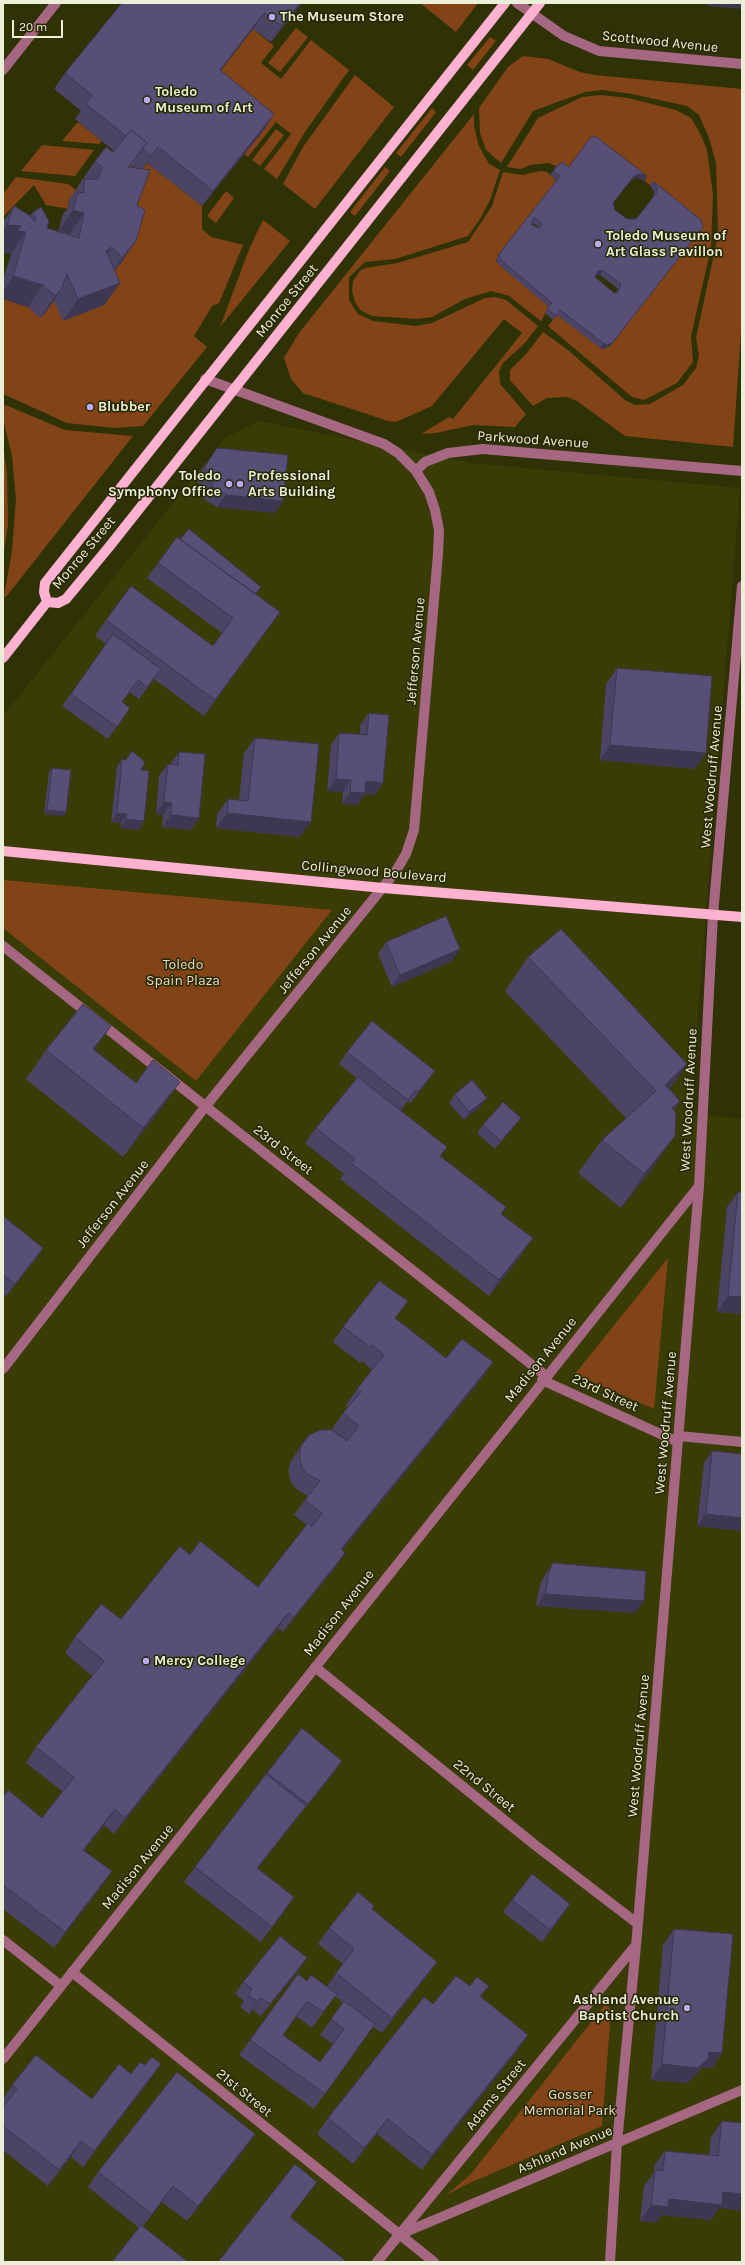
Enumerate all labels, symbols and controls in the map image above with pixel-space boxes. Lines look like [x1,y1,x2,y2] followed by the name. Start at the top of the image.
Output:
[280,9,404,25] place label: The Museum Store
[14,12,65,38] scale bar
[267,12,277,22] marker: The Museum Store
[19,20,47,34] text: 20 m
[601,28,719,56] street label: Scottwood Avenue
[155,84,253,116] place label: Toledo Museum of Art
[142,95,152,105] marker: Toledo Museum of Art
[606,228,726,260] place label: Toledo Museum of Art Glass Pavillon
[593,239,603,249] marker: Toledo Museum of Art Glass Pavillon
[252,261,322,341] street label: Monroe Street
[98,399,150,415] place label: Blubber
[85,402,95,412] marker: Blubber
[477,428,589,452] street label: Parkwood Avenue
[108,468,221,500] place label: Toledo Symphony Office
[248,468,335,500] place label: Professional Arts Building
[224,479,234,489] marker: Toledo Symphony Office
[235,479,245,489] marker: Professional Arts Building
[49,513,119,593] street label: Monroe Street
[403,597,429,705] street label: Jefferson Avenue
[697,705,727,849] street label: West Woodruff Avenue
[301,857,447,887] street label: Collingwood Boulevard
[275,903,355,997] street label: Jefferson Avenue
[146,957,220,990] park label: Toledo Spain Plaza
[677,1028,701,1172] street label: West Woodruff Avenue
[250,1121,316,1179] street label: 23rd Street
[73,1156,153,1252] street label: Jefferson Avenue
[501,1314,581,1406] street label: Madison Avenue
[651,1351,681,1495] street label: West Woodruff Avenue
[569,1370,641,1416] street label: 23rd Street
[300,1567,378,1659] street label: Madison Avenue
[154,1653,245,1669] place label: Mercy College
[141,1656,151,1666] marker: Mercy College
[624,1674,654,1818] street label: West Woodruff Avenue
[450,1756,518,1816] street label: 22nd Street
[98,1821,178,1913] street label: Madison Avenue
[573,1992,679,2024] place label: Ashland Avenue Baptist Church
[682,2003,692,2013] marker: Ashland Avenue Baptist Church
[462,2056,530,2134] street label: Adams Street
[213,2065,275,2121] street label: 21st Street
[524,2087,616,2120] park label: Gosser Memorial Park
[515,2122,615,2178] street label: Ashland Avenue

